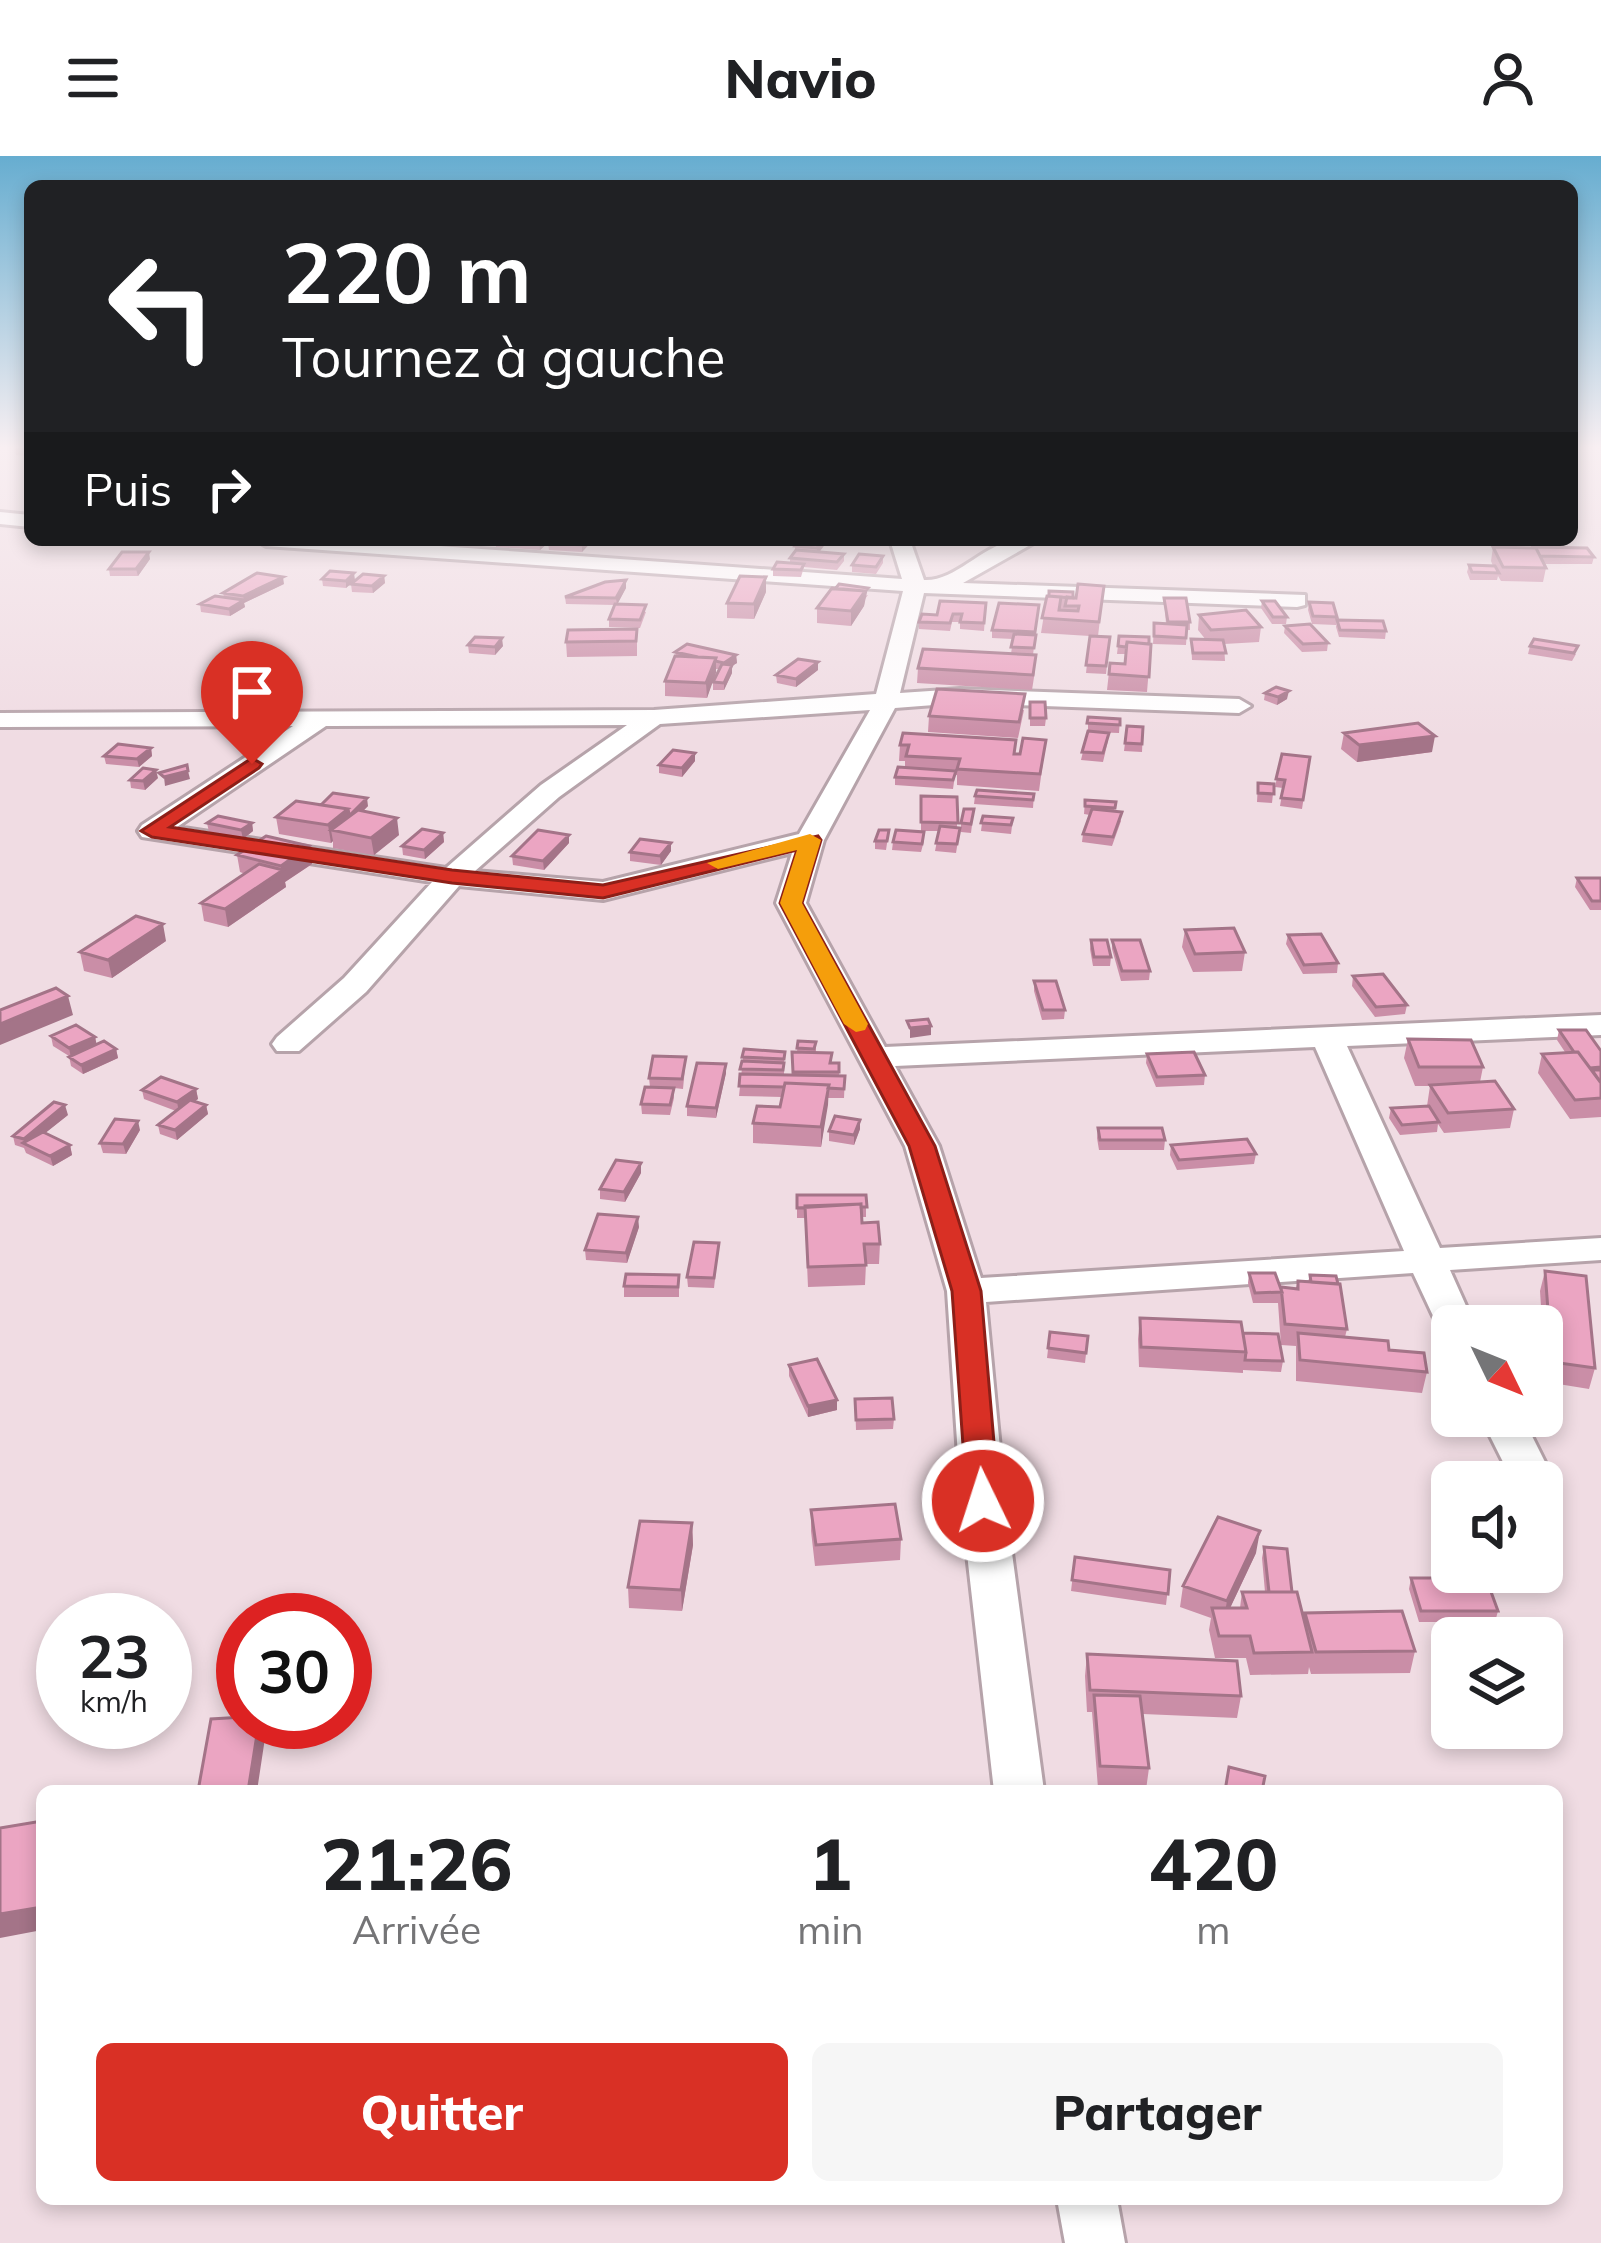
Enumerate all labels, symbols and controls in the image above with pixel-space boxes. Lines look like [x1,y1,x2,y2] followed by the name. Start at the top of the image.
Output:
[724,44,877,112] text: Navio
[60,45,126,111] icon: menu
[1475,45,1541,111] icon: person
[282,219,532,324] text: 220 m
[84,228,240,384] icon: left
[282,323,725,391] text: Tournez à gauche
[196,456,262,522] icon: right
[84,461,172,517] text: Puis
[201,641,303,764] pin
[219,659,285,725] icon: arrive
[1431,1305,1563,1437] north arrow
[1431,1305,1563,1749] map controls
[920,1438,1046,1564] position arrow
[1431,1461,1563,1593] button: sound
[216,1593,372,1749] speed limit sign: 30
[1431,1617,1563,1749] button: layers
[78,1618,150,1693] text: 23
[80,1682,148,1720] text: km/h
[321,1818,512,1908] text: 21:26
[809,1818,852,1908] text: 1
[1149,1818,1278,1908] text: 420
[352,1905,481,1954] text: Arrivée
[797,1905,864,1954] text: min
[1196,1905,1230,1954] text: m
[96,2043,788,2181] button: Quitter
[812,2043,1503,2181] button: Partager

